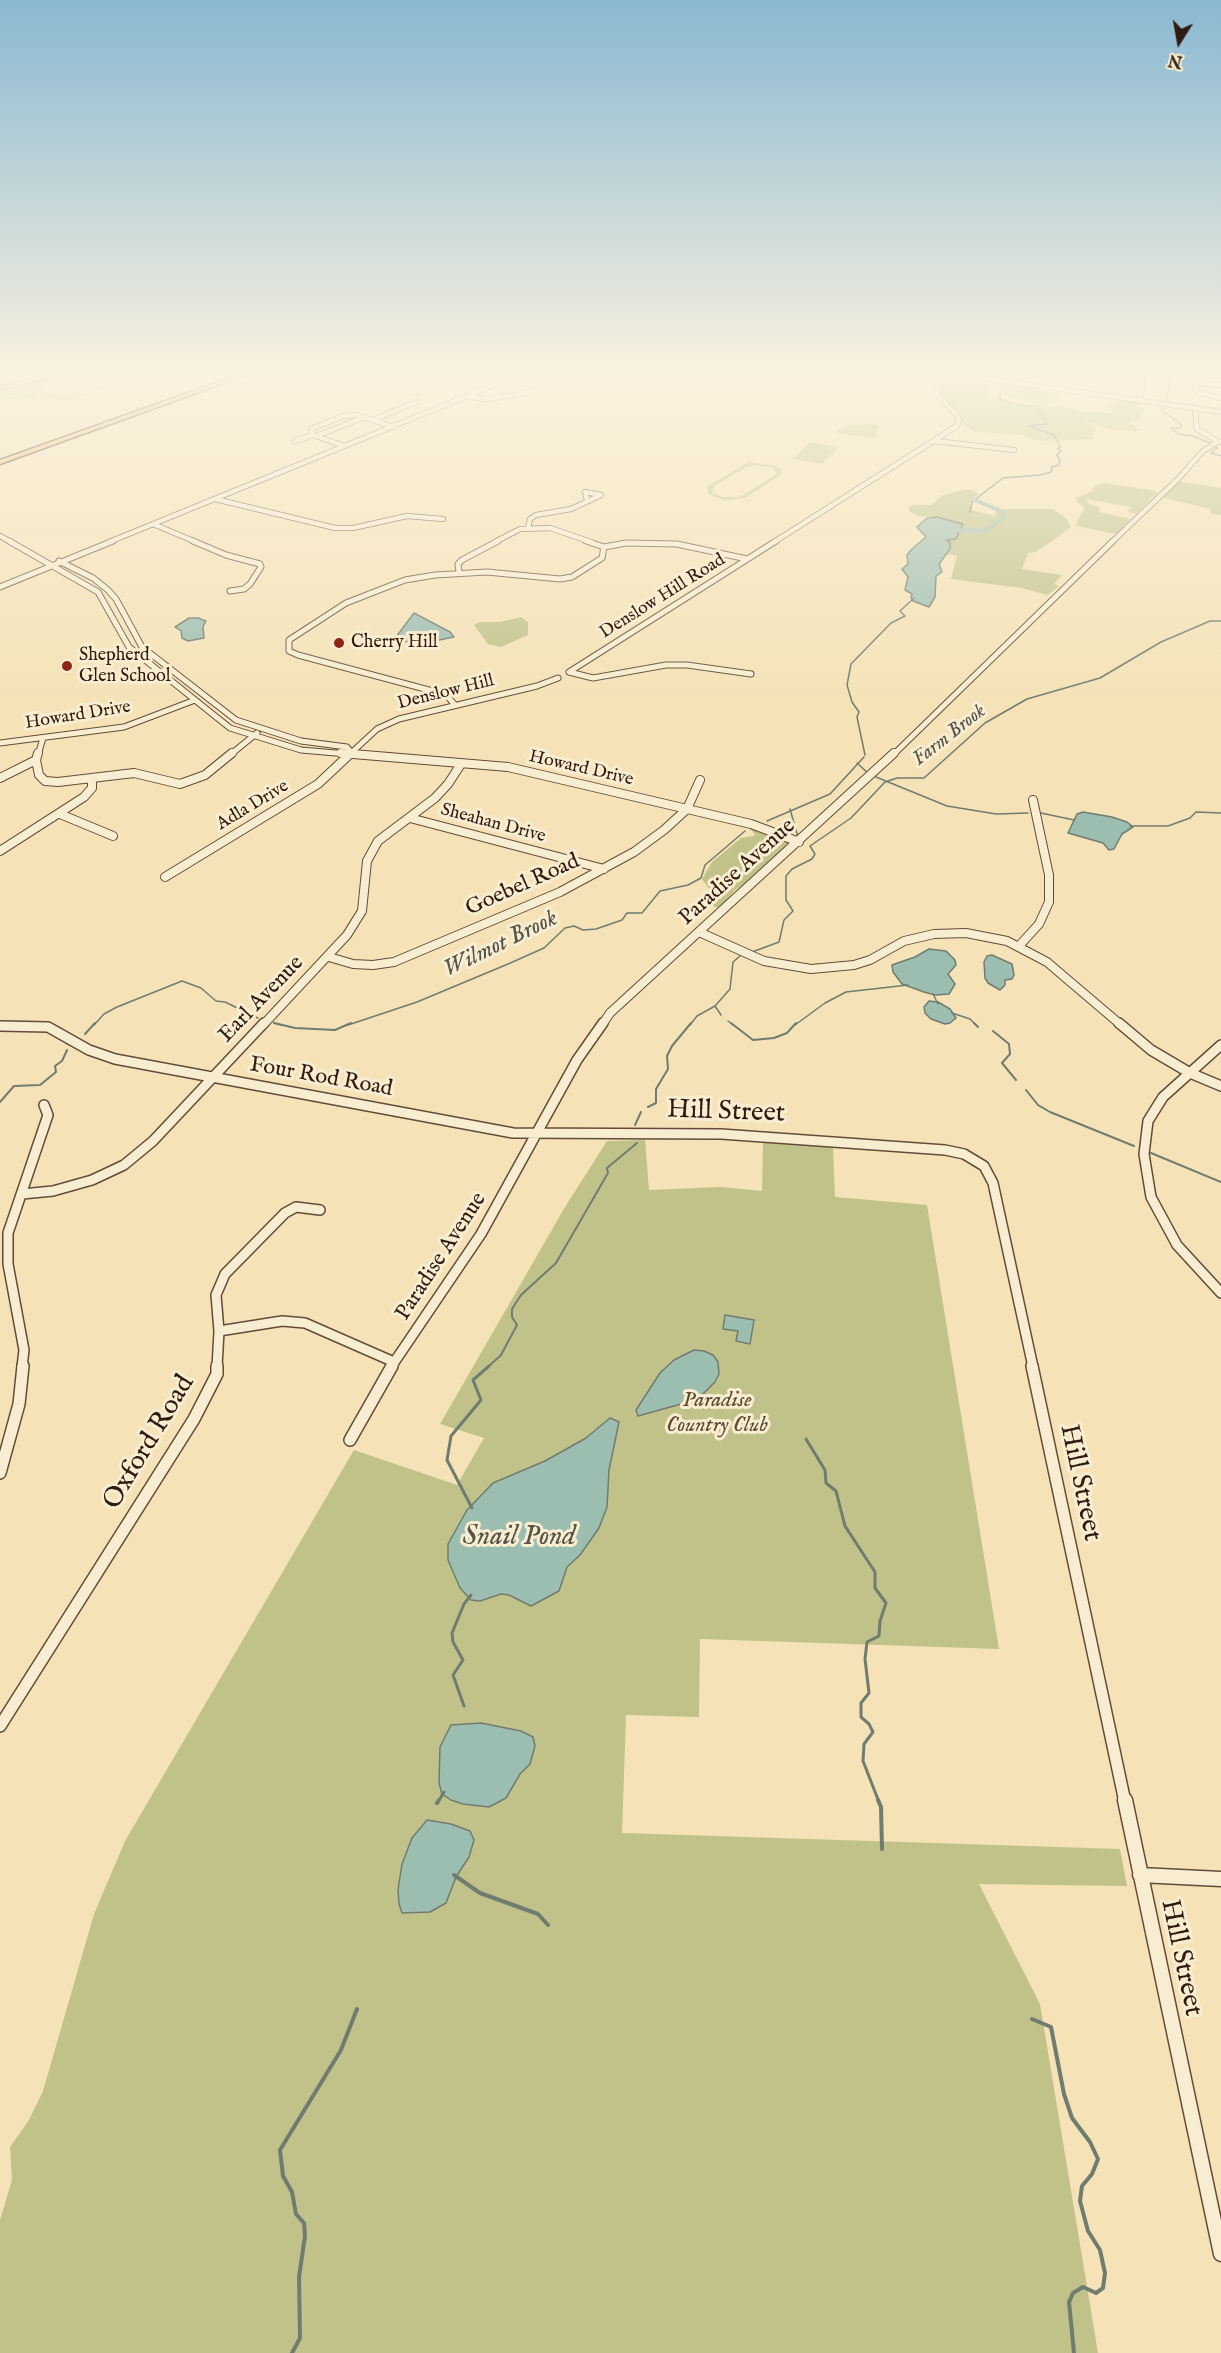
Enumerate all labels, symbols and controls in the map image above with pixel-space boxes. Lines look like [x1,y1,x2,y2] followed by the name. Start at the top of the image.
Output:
[1149,12,1209,72] north arrow
[1167,49,1184,71] text: N
[596,550,730,644] street label: Denslow Hill Road
[351,632,438,654] place label: Cherry Hill
[332,636,346,650] marker: Cherry Hill
[79,645,171,688] place label: Shepherd Glen School
[60,659,74,673] marker: Shepherd Glen School
[395,671,497,715] street label: Denslow Hill
[24,697,132,735] street label: Howard Drive
[909,700,991,772] water label: Farm Brook
[527,747,635,791] street label: Howard Drive
[213,776,293,836] street label: Adla Drive
[438,800,548,848] street label: Sheahan Drive
[674,814,802,932] street label: Paradise Avenue
[462,849,584,923] street label: Goebel Road
[439,905,563,985] water label: Wilmot Brook
[214,951,310,1049] street label: Earl Avenue
[248,1052,394,1104] street label: Four Rod Road
[666,1095,786,1131] street label: Hill Street
[391,1188,493,1326] street label: Paradise Avenue
[97,1370,203,1516] street label: Oxford Road
[666,1388,768,1440] park label: Paradise Country Club
[1051,1422,1107,1544] street label: Hill Street
[463,1521,575,1555] water label: Snail Pond
[1152,1897,1208,2019] street label: Hill Street

